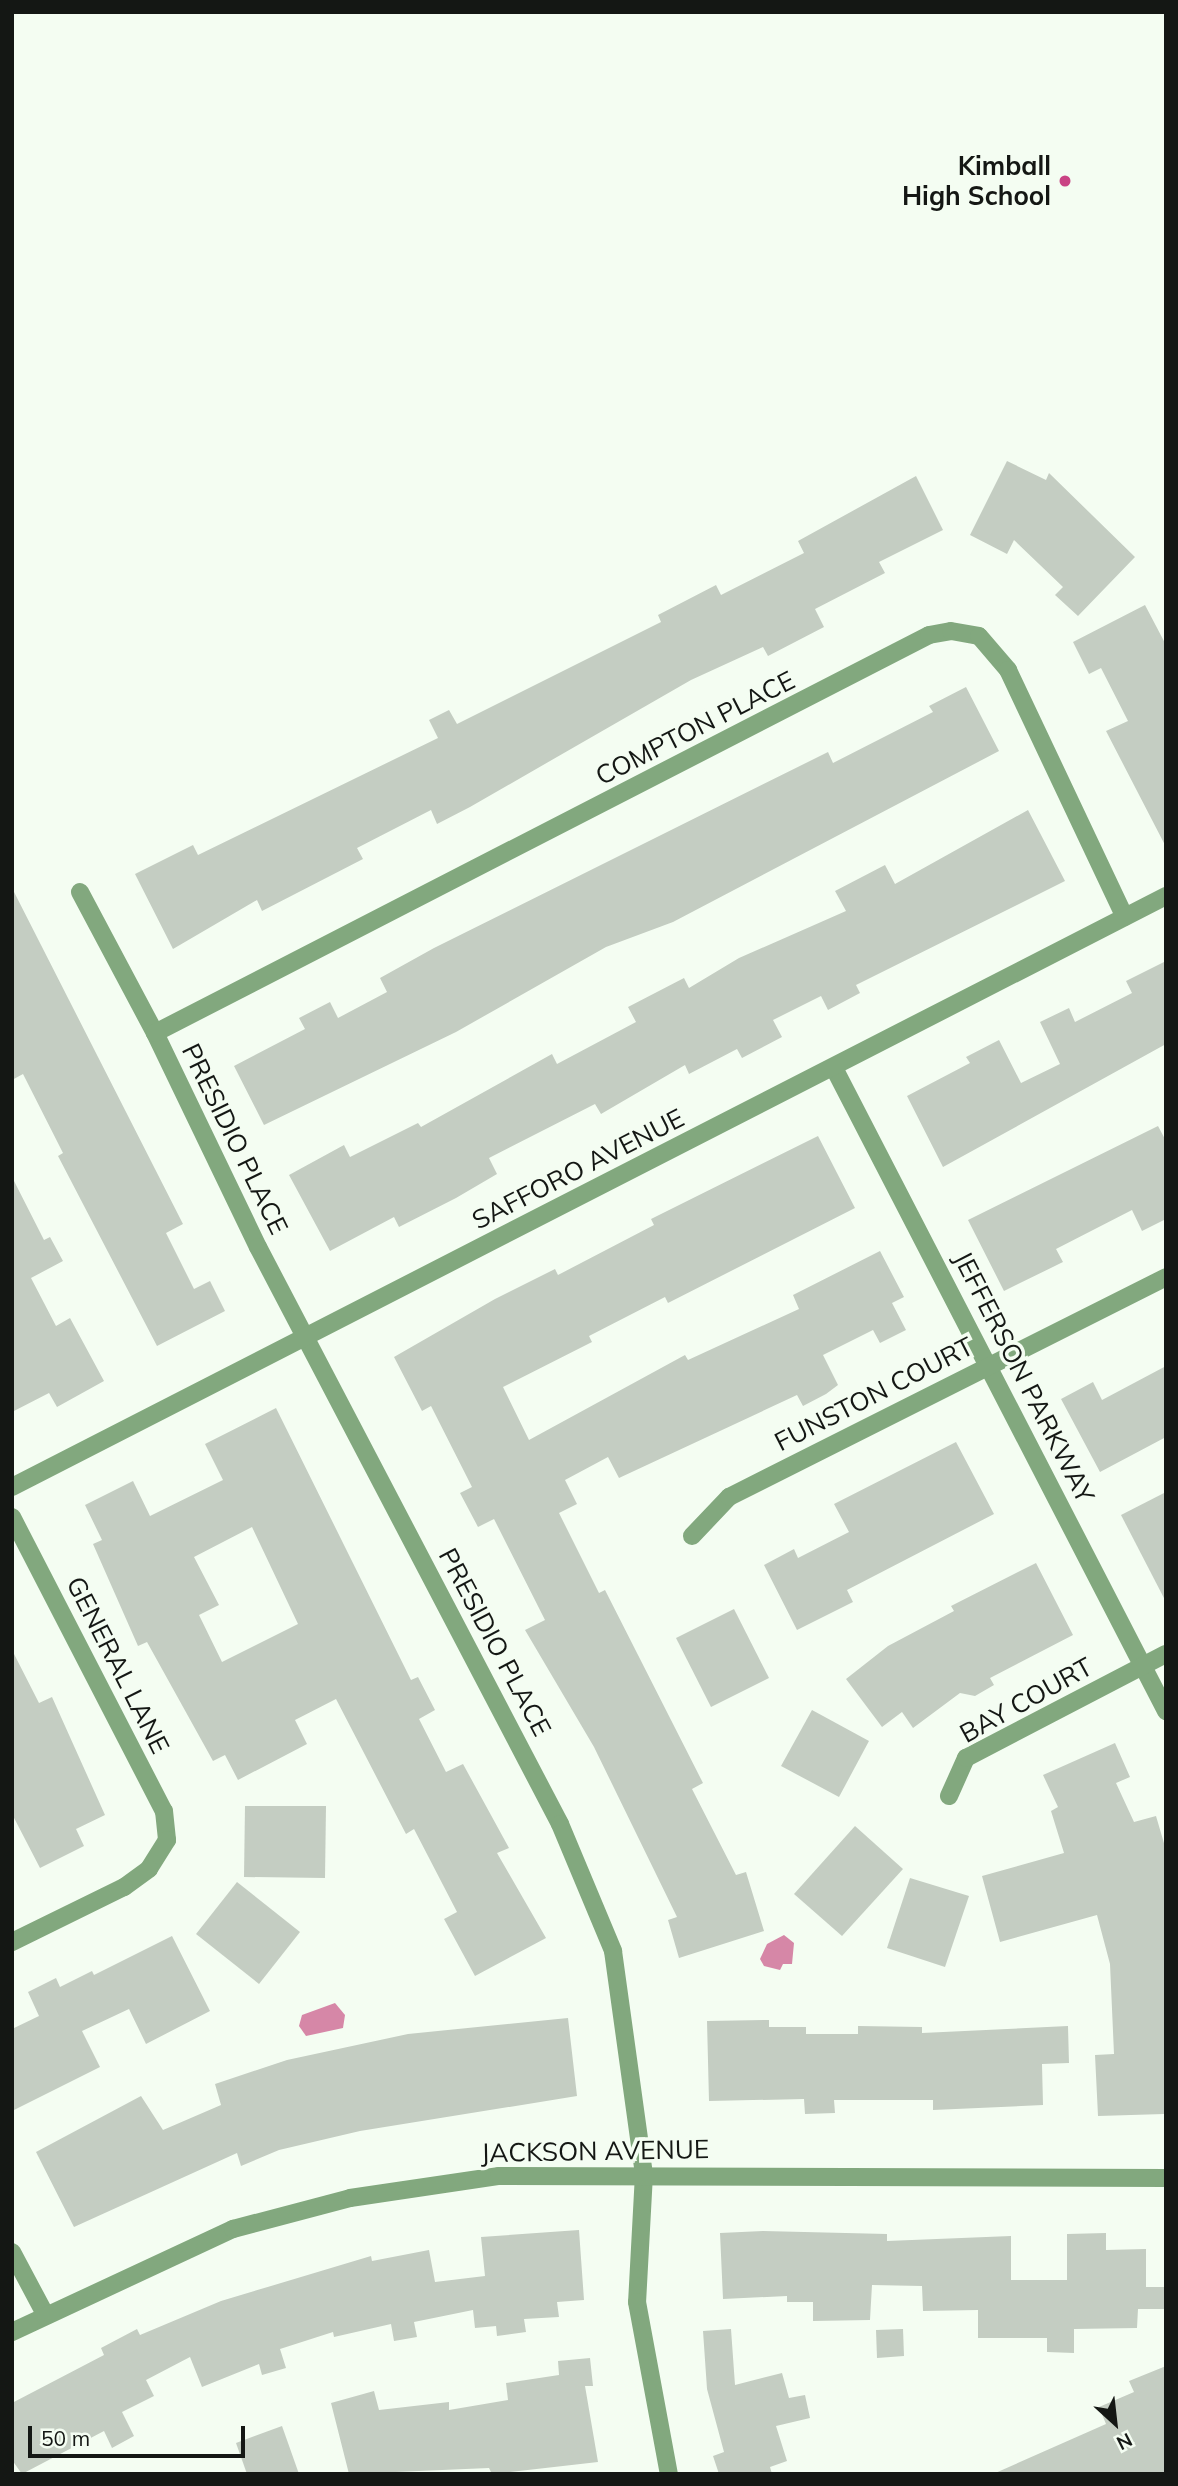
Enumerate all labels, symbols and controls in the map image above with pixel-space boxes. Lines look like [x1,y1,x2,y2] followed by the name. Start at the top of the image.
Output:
[902,150,1051,212] place label: Kimball High School
[1057,173,1073,189] marker: Kimball High School
[590,664,800,792] street label: COMPTON PLACE
[175,1039,295,1239] street label: PRESIDIO PLACE
[467,1102,689,1236] street label: SAFFORO AVENUE
[947,1246,1101,1508] street label: JEFFERSON PARKWAY
[769,1330,979,1458] street label: FUNSTON COURT
[432,1543,558,1741] street label: PRESIDIO PLACE
[60,1571,176,1759] street label: GENERAL LANE
[954,1651,1098,1749] street label: BAY COURT
[481,2133,709,2169] street label: JACKSON AVENUE
[1080,2388,1150,2458] north arrow
[32,2412,248,2456] scale bar
[41,2425,90,2451] text: 50 m
[1113,2428,1136,2456] text: N

